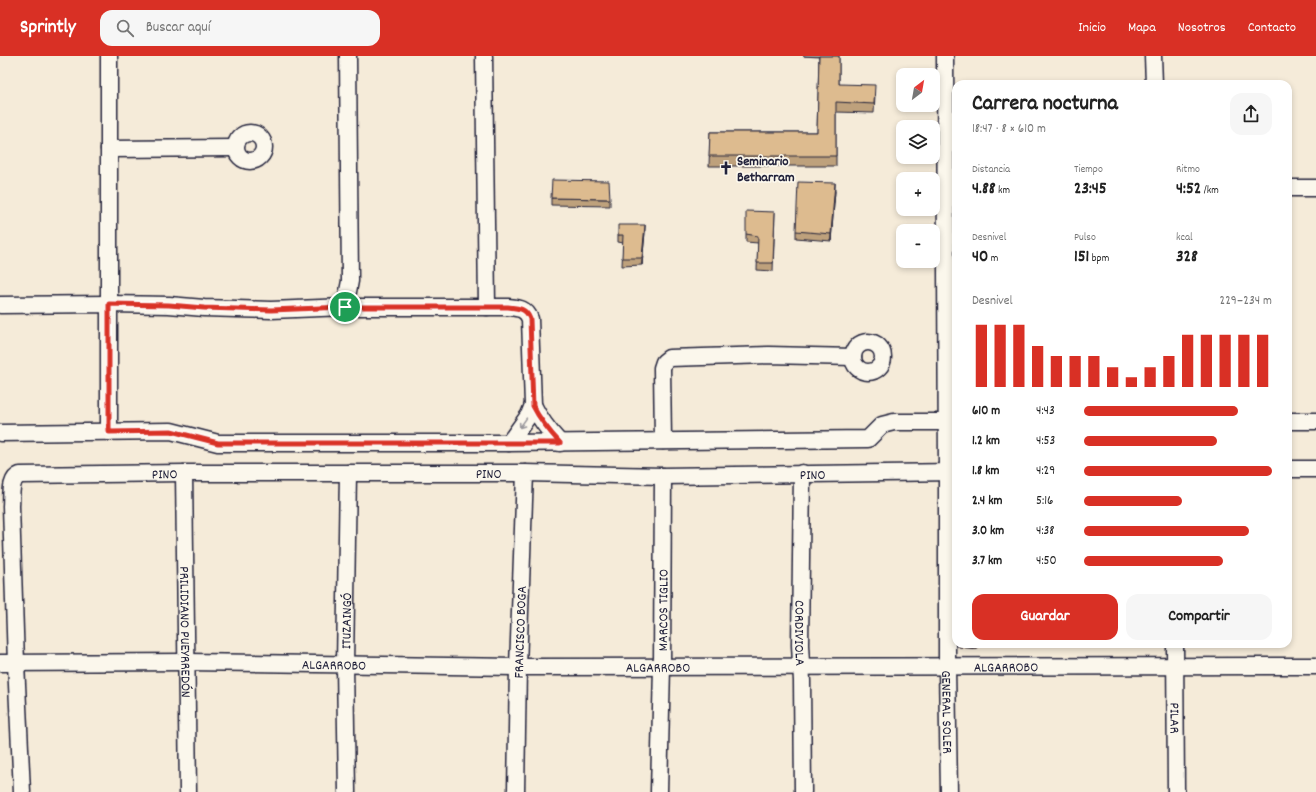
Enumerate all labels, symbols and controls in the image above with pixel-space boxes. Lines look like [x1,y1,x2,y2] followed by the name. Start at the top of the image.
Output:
[100,10,380,46] search box
[20,15,76,42] text: Sprintly
[114,17,136,39] icon: search
[146,17,211,39] text: Buscar aquí
[1078,18,1106,38] text: Inicio
[1128,18,1156,38] text: Mapa
[1178,18,1226,38] text: Nosotros
[1248,18,1296,38] text: Contacto
[896,68,940,112] north arrow
[896,68,940,268] map controls
[972,89,1118,120] text: Carrera nocturna
[1230,93,1272,135] button: share
[896,120,940,164] button: layers
[972,120,1046,139] text: 18:47 · 8 × 610 m
[737,152,795,188] place label: Seminario Betharram
[718,160,734,176] church icon: Seminario Betharram
[972,162,1010,178] text: Distancia
[1074,162,1103,178] text: Tiempo
[1176,162,1200,178] text: Ritmo
[896,172,940,216] button: +
[972,178,996,202] text: 4.88
[1074,178,1107,202] text: 23:45
[1176,178,1201,202] text: 4:52
[996,183,1010,199] text: km
[1201,183,1219,199] text: /km
[896,224,940,268] button: −
[972,230,1006,246] text: Desnivel
[1074,230,1096,246] text: Pulso
[1176,230,1193,246] text: kcal
[972,246,988,270] text: 40
[1074,246,1089,270] text: 151
[1176,246,1198,270] text: 328
[988,251,998,267] text: m
[1089,251,1109,267] text: bpm
[328,290,362,324] pin
[972,292,1013,311] text: Desnivel
[1219,292,1272,311] text: 229–234 m
[334,296,356,318] icon: arrive
[972,402,1000,421] text: 610 m
[1036,402,1055,421] text: 4:43
[519,418,527,429] one-way arrow
[972,432,1000,451] text: 1.2 km
[1036,432,1055,451] text: 4:53
[972,462,999,481] text: 1.8 km
[1036,462,1055,481] text: 4:29
[152,465,178,485] street label: PINO
[476,465,501,485] street label: PINO
[800,466,826,486] street label: PINO
[972,492,1002,511] text: 2.4 km
[1036,492,1053,511] text: 5:16
[972,522,1004,541] text: 3.0 km
[1036,522,1055,541] text: 4:38
[972,552,1002,571] text: 3.7 km
[1036,552,1057,571] text: 4:50
[173,566,195,698] street label: PRILIDIANO PUEYRREDÓN
[654,569,675,651] street label: MARCOS TIGLIO
[510,585,533,679] street label: FRANCISCO BOGA
[337,592,358,649] street label: ITUZAINGÓ
[972,594,1118,640] button: Guardar
[1126,594,1272,640] button: Compartir
[788,600,809,667] street label: CORDIVIOLA
[302,656,366,677] street label: ALGARROBO
[974,658,1038,678] street label: ALGARROBO
[626,659,690,679] street label: ALGARROBO
[935,670,956,754] street label: GENERAL SOLER
[1163,702,1184,734] street label: PILAR

